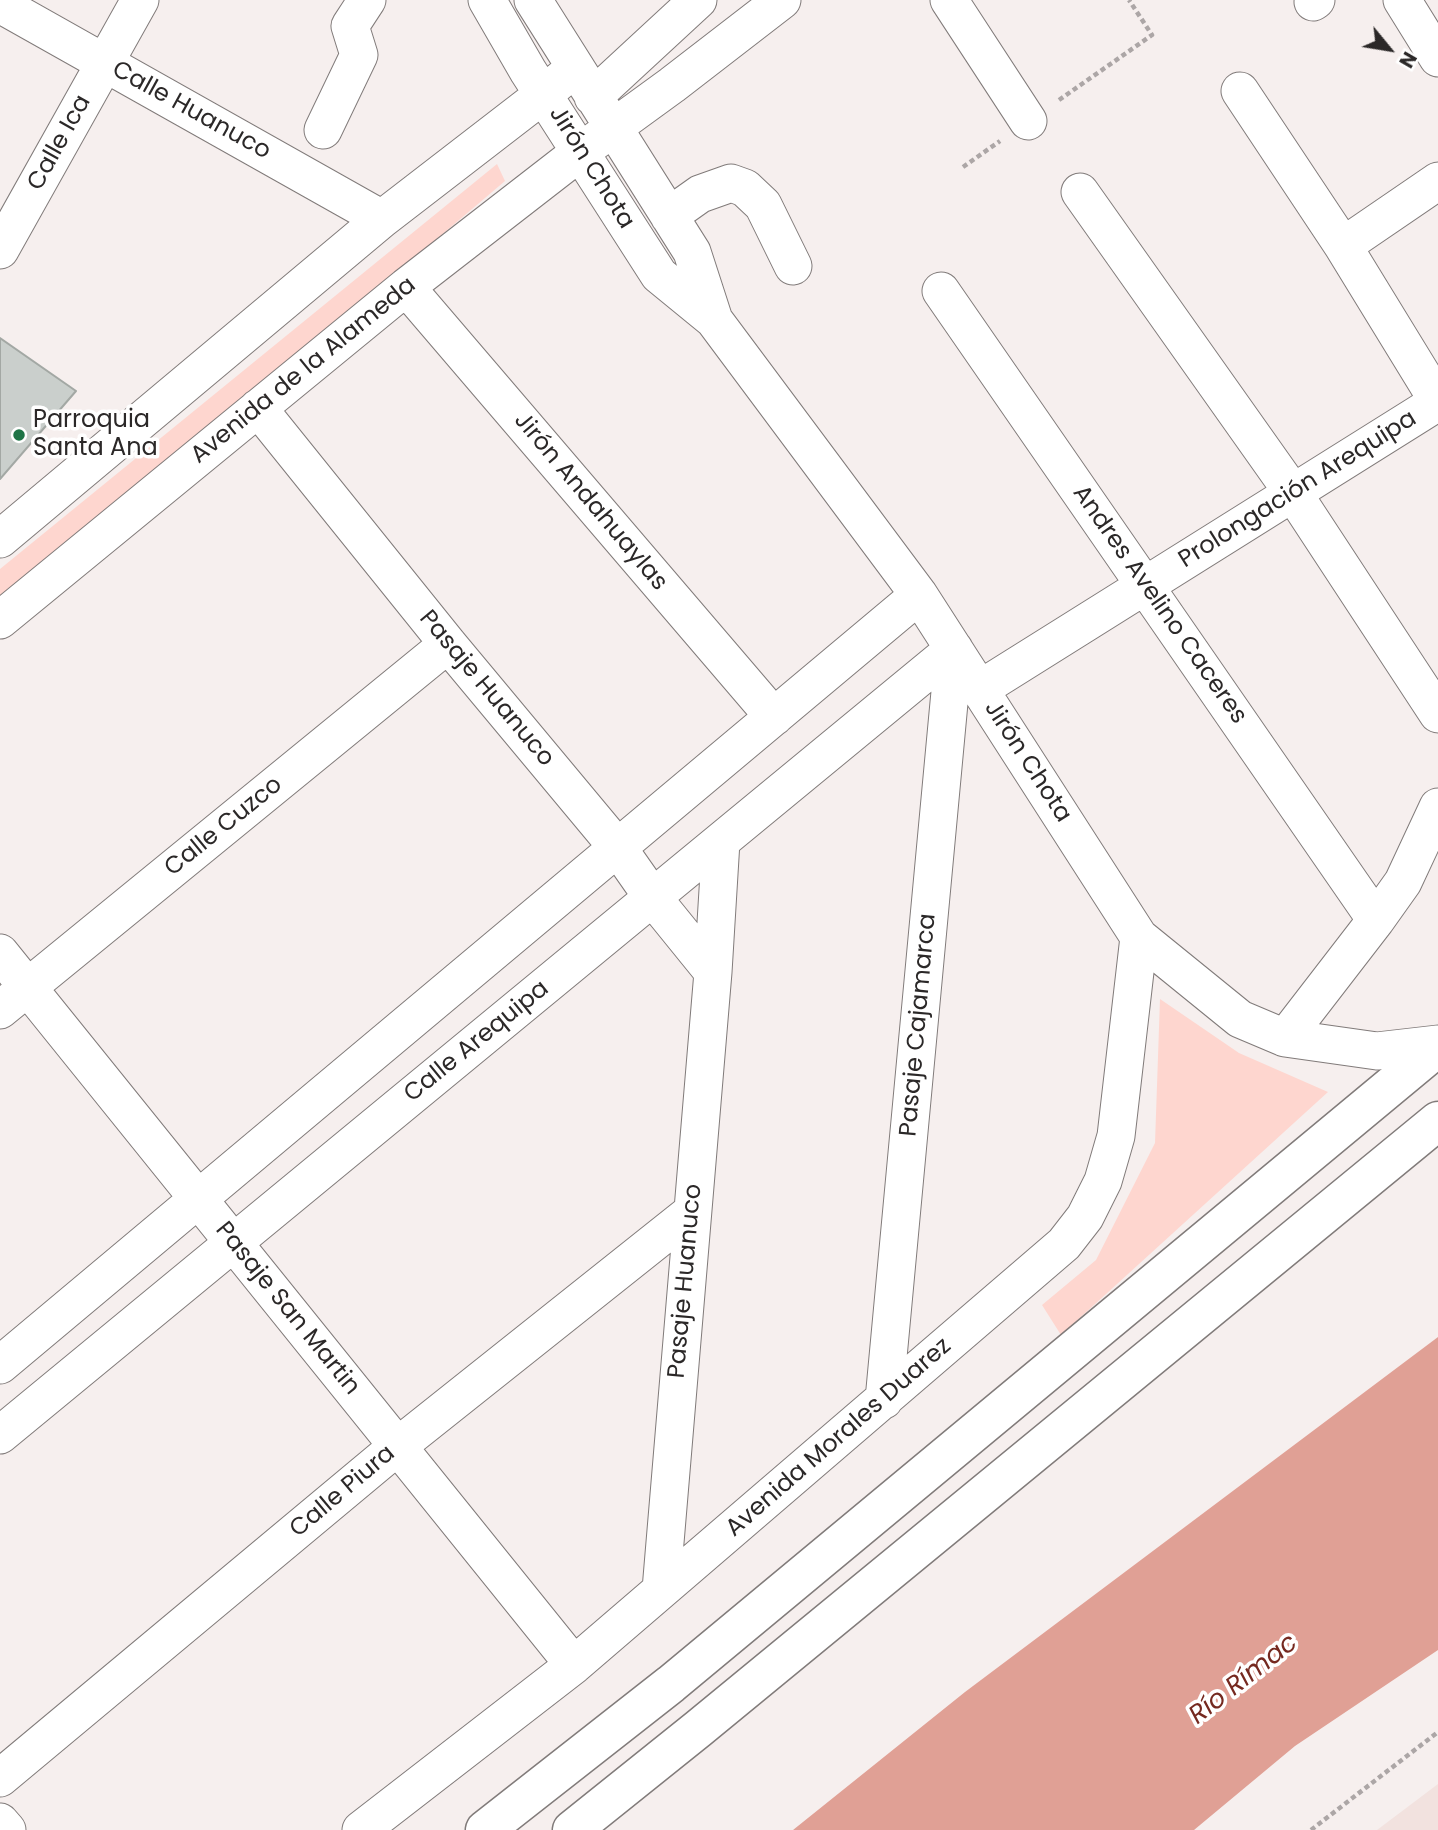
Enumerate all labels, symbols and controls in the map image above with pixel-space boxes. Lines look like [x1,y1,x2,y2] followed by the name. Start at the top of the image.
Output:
[1354,14,1424,84] north arrow
[1392,47,1423,73] text: N
[107,56,275,166] street label: Calle Huanuco
[22,90,98,196] street label: Calle Ica
[542,101,640,235] street label: Jirón Chota
[186,271,422,471] street label: Avenida de la Alameda
[1174,405,1422,575] street label: Prolongación Arequipa
[33,407,158,463] place label: Parroquia Santa Ana
[507,407,673,597] street label: Jirón Andahuaylas
[11,427,27,443] marker: Parroquia Santa Ana
[1066,480,1252,730] street label: Andres Avelino Caceres
[412,605,560,773] street label: Pasaje Huanuco
[977,696,1077,828] street label: Jirón Chota
[160,771,288,883] street label: Calle Cuzco
[895,912,943,1138] street label: Pasaje Cajamarca
[399,975,555,1109] street label: Calle Arequipa
[663,1183,709,1379] street label: Pasaje Huanuco
[208,1217,366,1401] street label: Pasaje San Martin
[721,1332,957,1544] street label: Avenida Morales Duarez
[285,1440,401,1544] street label: Calle Piura
[1184,1628,1304,1732] water label: Río Rímac

